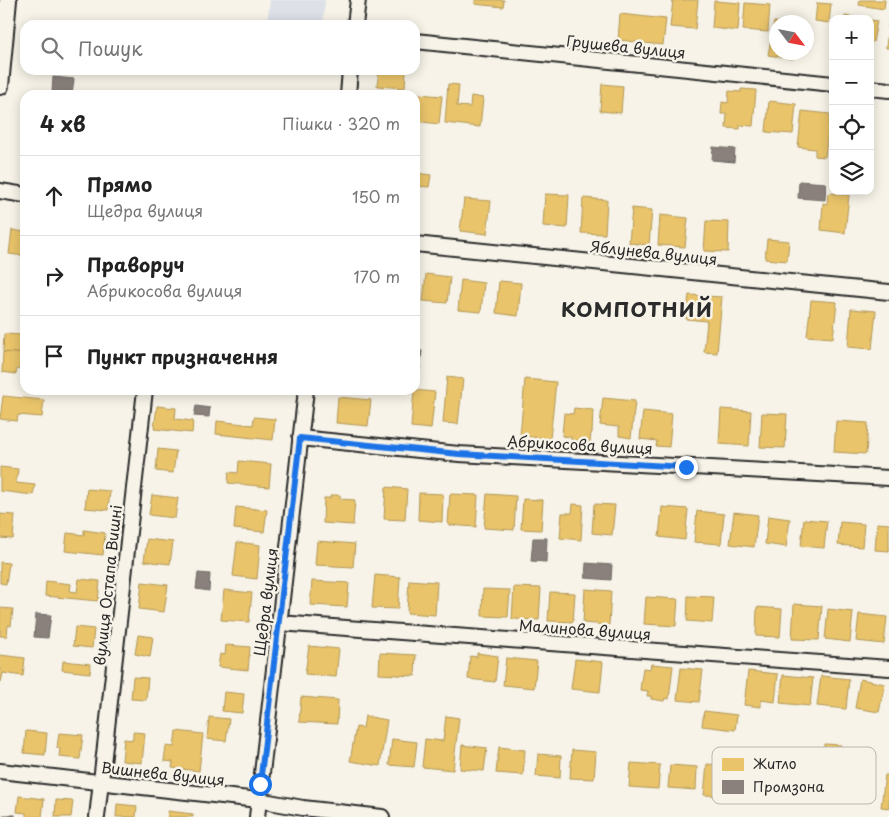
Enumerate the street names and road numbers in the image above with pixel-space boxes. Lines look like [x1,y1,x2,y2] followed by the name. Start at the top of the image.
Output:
[565,28,687,64] street label: Грушева вулиця
[590,234,718,270] street label: Яблунева вулиця
[507,429,653,459] street label: Абрикосова вулиця
[87,504,127,666] street label: вулиця Остапа Вишні
[247,547,283,657] street label: Щедра вулиця
[518,613,652,645] street label: Малинова вулиця
[100,755,226,791] street label: Вишнева вулиця

